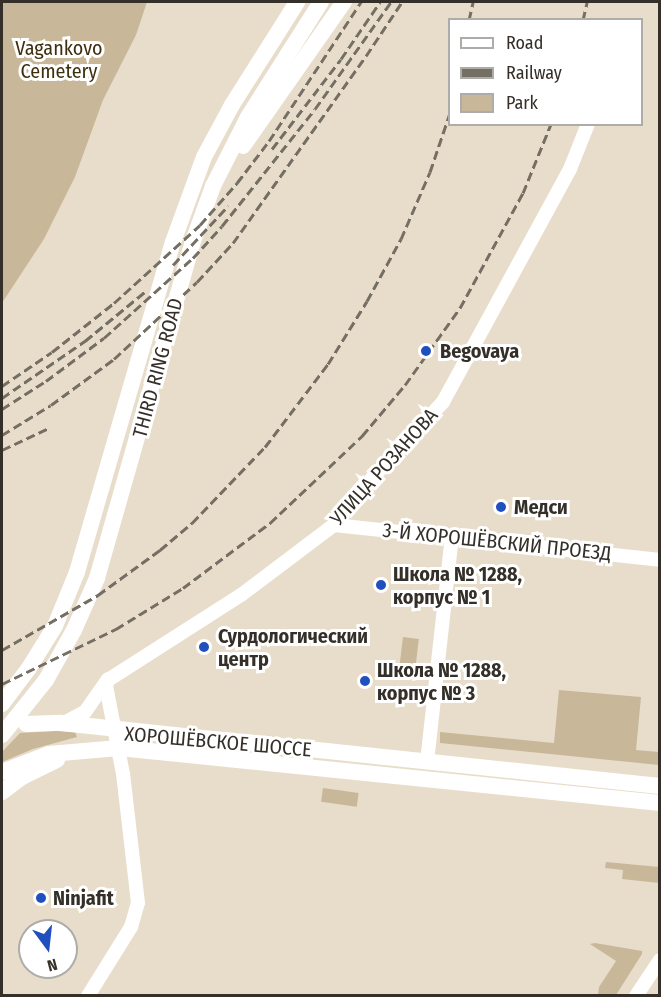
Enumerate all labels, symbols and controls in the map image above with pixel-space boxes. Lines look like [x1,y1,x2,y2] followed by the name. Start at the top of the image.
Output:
[448,18,643,126] legend
[506,32,543,54] text: Road
[15,36,103,83] park label: Vagankovo Cemetery
[506,62,562,84] text: Railway
[506,92,538,114] text: Park
[128,296,188,440] street label: THIRD RING ROAD
[440,339,519,363] place label: Begovaya
[417,342,435,360] marker: Begovaya
[325,404,443,530] street label: УЛИЦА РОЗАНОВА
[514,495,568,519] place label: Медси
[492,498,510,516] marker: Медси
[382,518,612,566] street label: 3-Й ХОРОШЁВСКИЙ ПРОЕЗД
[393,562,522,609] place label: Школа № 1288, корпус № 1
[374,578,388,592] marker: Школа № 1288, корпус № 1
[218,624,368,671] place label: Сурдологический центр
[195,638,213,656] marker: Сурдологический центр
[377,658,506,705] place label: Школа № 1288, корпус № 3
[358,674,372,688] marker: Школа № 1288, корпус № 3
[124,722,312,762] street label: ХОРОШЁВСКОЕ ШОССЕ
[53,886,114,910] place label: Ninjafit
[34,891,48,905] marker: Ninjafit
[18,919,78,979] north arrow
[45,955,59,975] text: N

